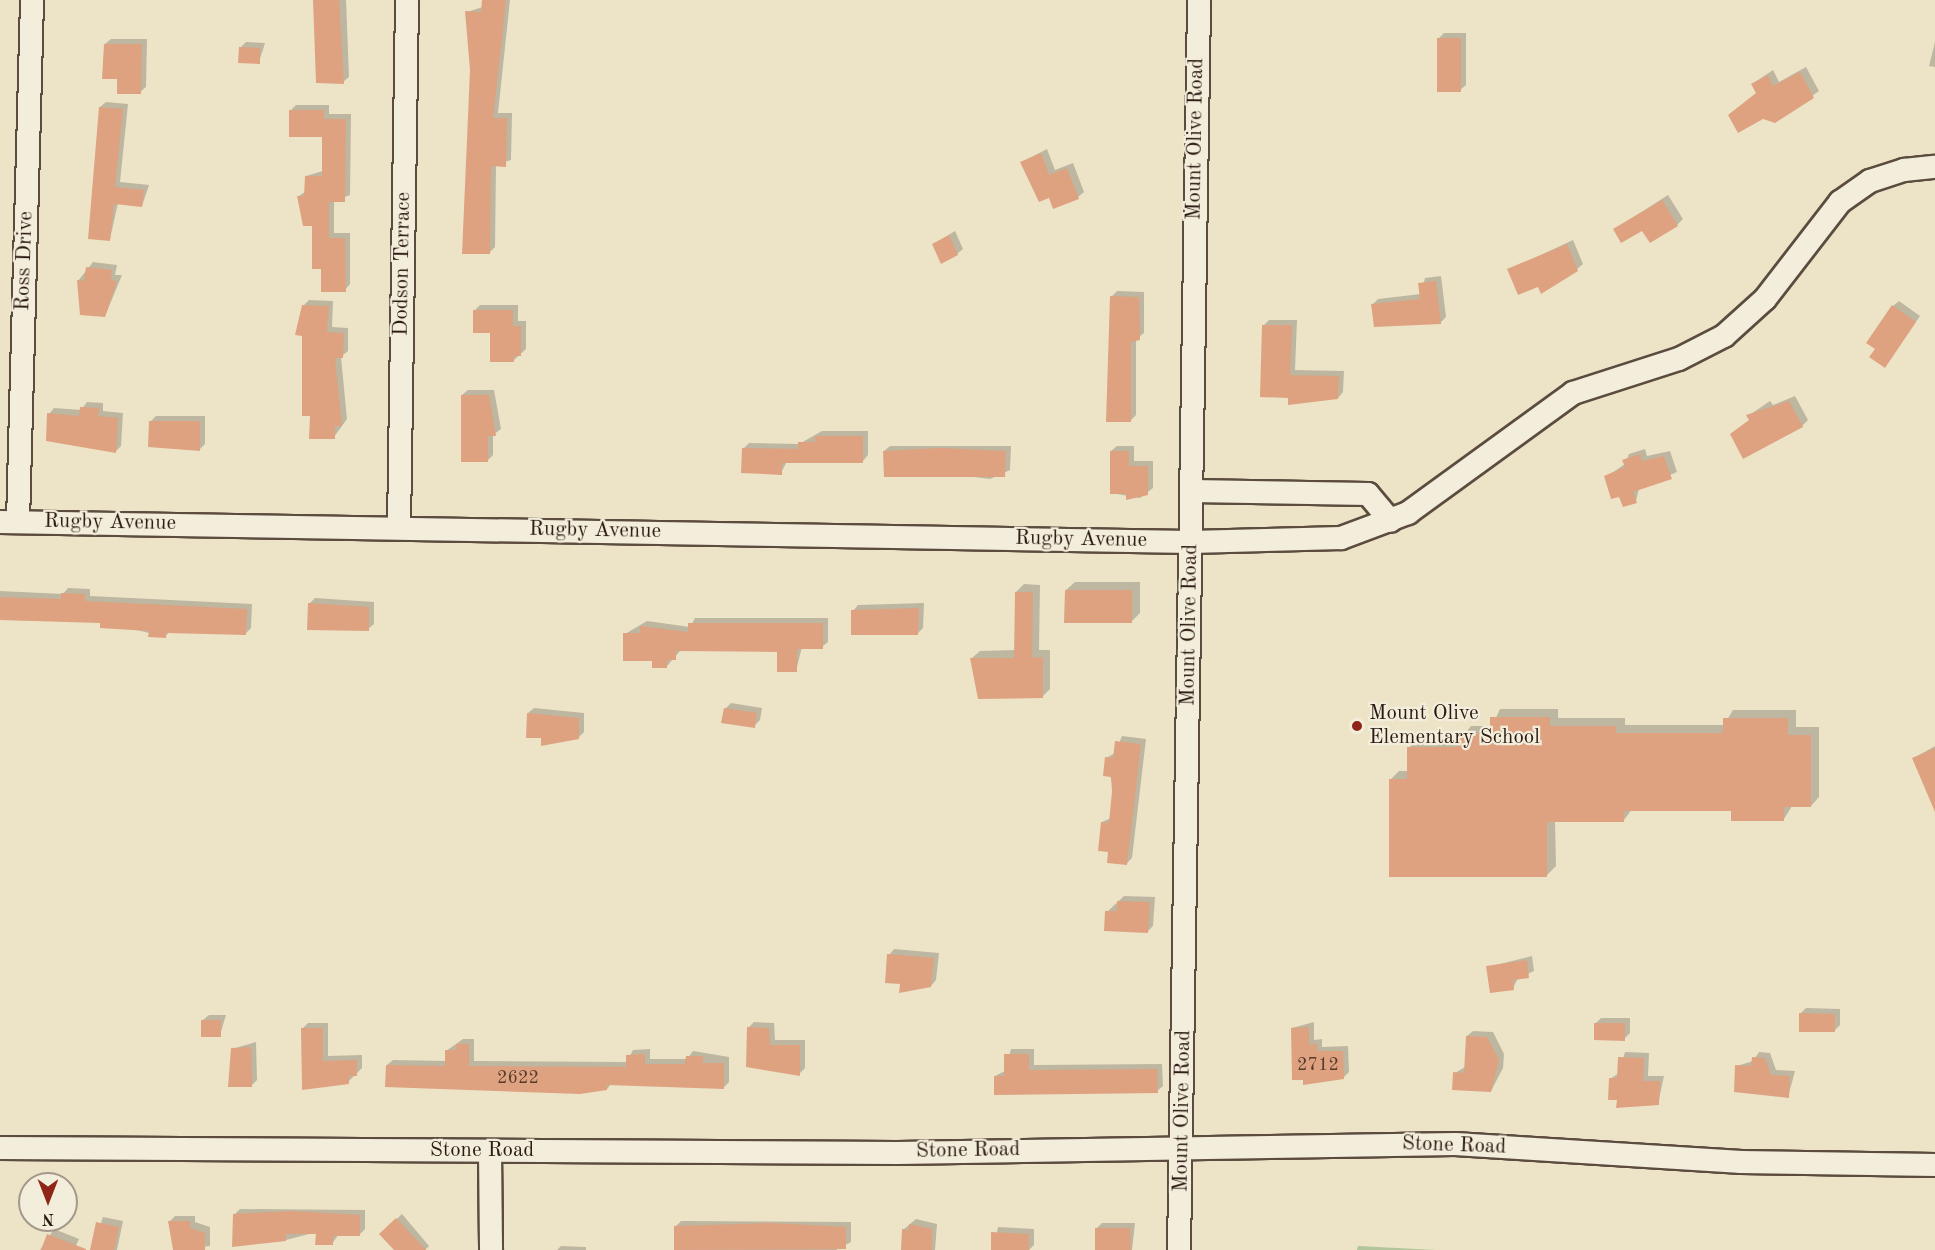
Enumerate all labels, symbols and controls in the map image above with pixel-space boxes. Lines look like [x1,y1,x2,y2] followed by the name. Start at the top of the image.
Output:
[1182,58,1210,220] street label: Mount Olive Road
[389,192,417,336] street label: Dodson Terrace
[11,211,39,311] street label: Ross Drive
[44,509,176,537] street label: Rugby Avenue
[529,517,661,545] street label: Rugby Avenue
[1015,526,1147,554] street label: Rugby Avenue
[1176,544,1204,706] street label: Mount Olive Road
[1369,701,1540,751] place label: Mount Olive Elementary School
[1350,719,1364,733] marker: Mount Olive Elementary School
[1169,1030,1197,1192] street label: Mount Olive Road
[1297,1054,1339,1076] house number: 2712
[497,1067,539,1089] house number: 2622
[1401,1132,1507,1160] street label: Stone Road
[916,1137,1020,1165] street label: Stone Road
[430,1138,534,1164] street label: Stone Road
[18,1172,78,1232] north arrow
[42,1210,54,1226] text: N

